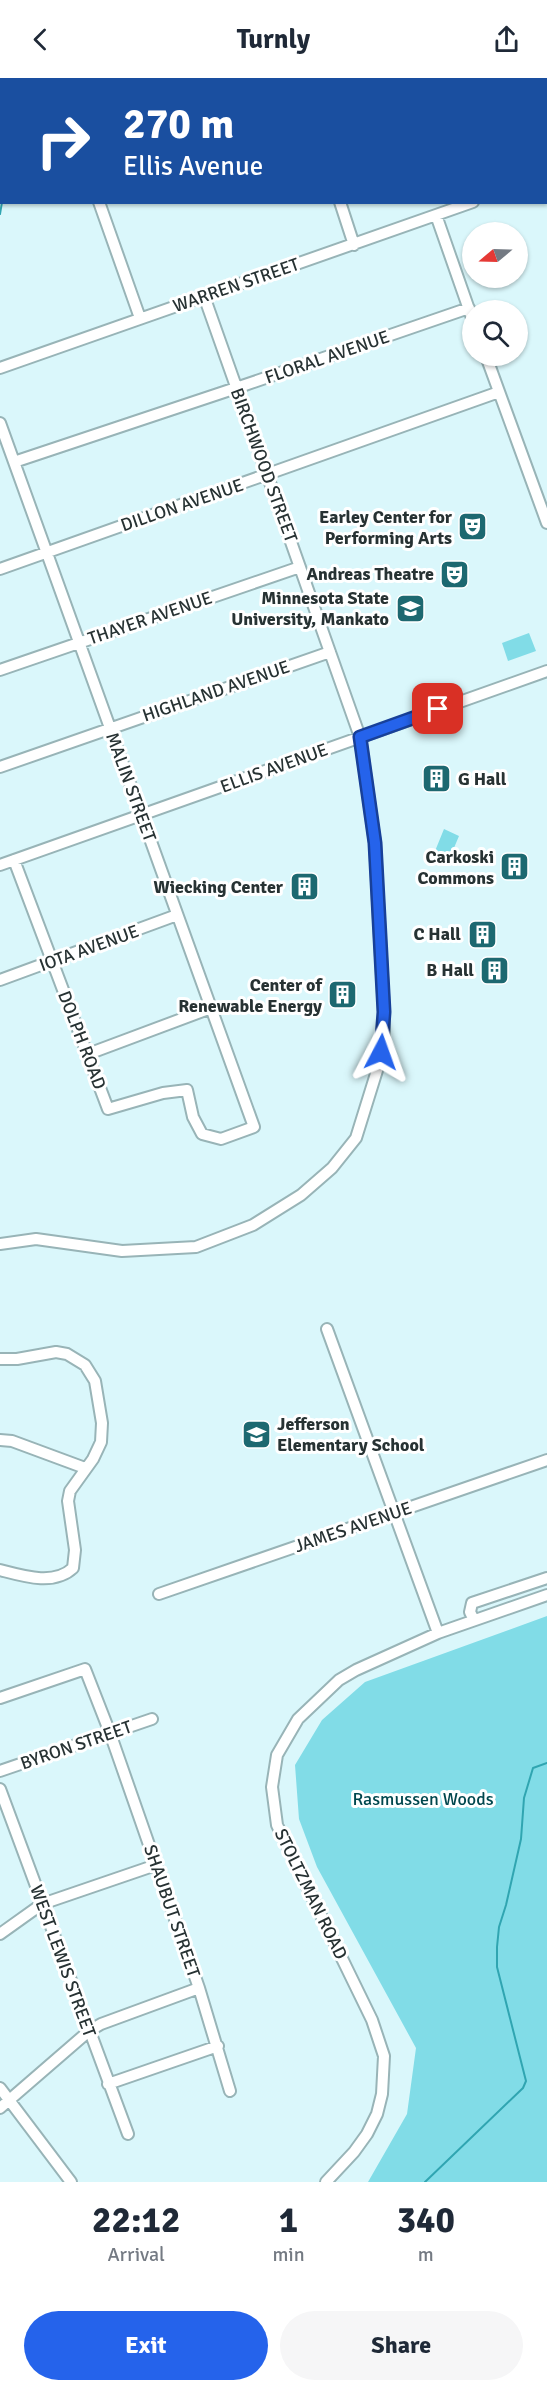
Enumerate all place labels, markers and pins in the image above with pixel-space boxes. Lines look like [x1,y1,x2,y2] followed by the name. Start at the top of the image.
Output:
[319,506,453,549] place label: Earley Center for Performing Arts
[457,511,489,543] theatre icon: Earley Center for Performing Arts
[439,558,471,590] theatre icon: Andreas Theatre
[306,563,434,585] place label: Andreas Theatre
[231,587,389,630] place label: Minnesota State University, Mankato
[394,592,426,624] school or university icon: Minnesota State University, Mankato
[412,683,463,734] pin
[421,763,453,795] building icon: G Hall
[458,768,507,790] place label: G Hall
[417,846,494,889] place label: Carkoski Commons
[499,851,531,883] building icon: Carkoski Commons
[288,871,320,903] building icon: Wiecking Center
[153,876,284,898] place label: Wiecking Center
[466,918,498,950] building icon: C Hall
[413,923,461,945] place label: C Hall
[479,954,511,986] building icon: B Hall
[426,959,474,981] place label: B Hall
[178,974,323,1017] place label: Center of Renewable Energy
[327,979,359,1011] building icon: Center of Renewable Energy
[277,1413,425,1456] place label: Jefferson Elementary School
[240,1418,272,1450] school or university icon: Jefferson Elementary School

